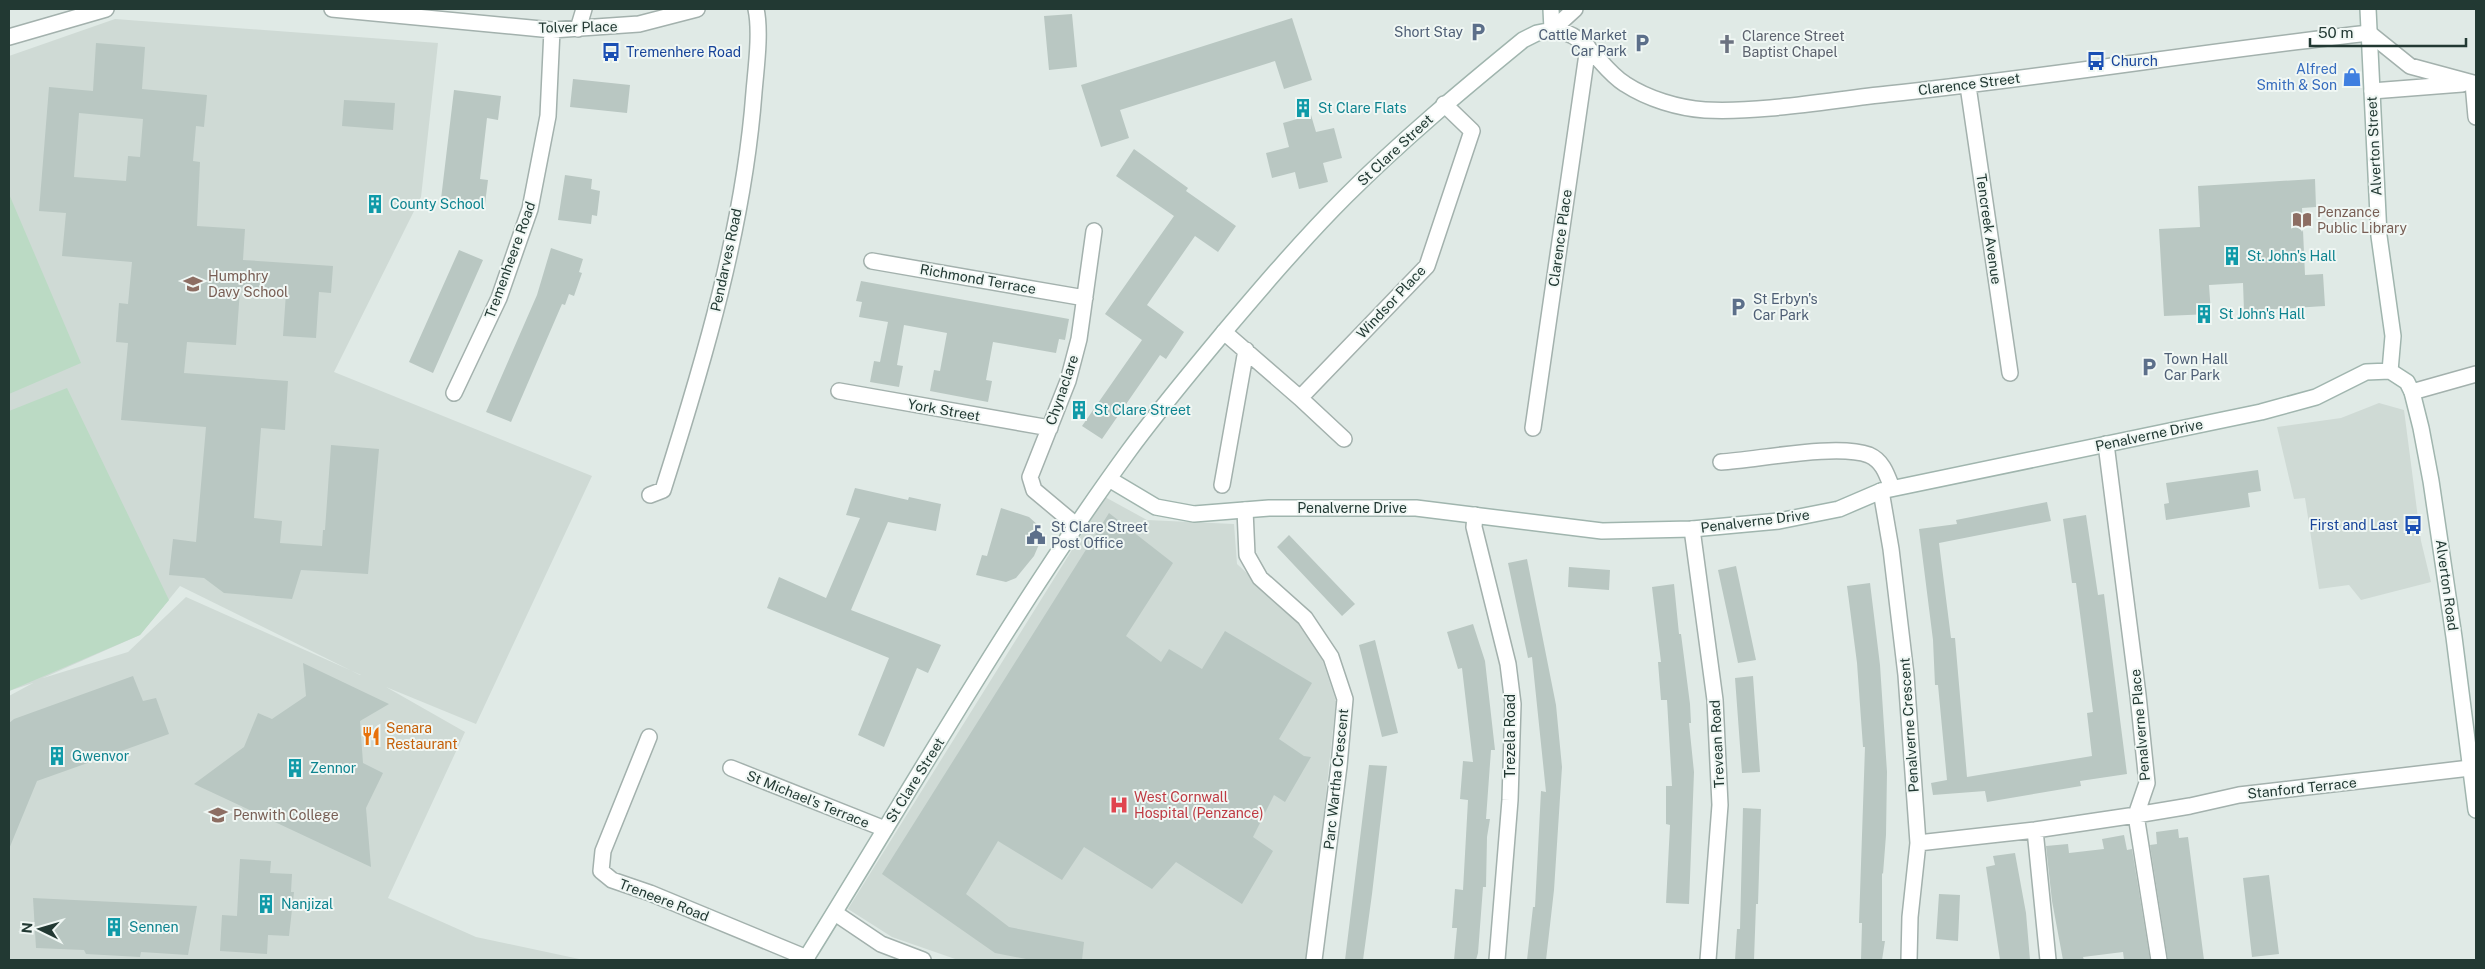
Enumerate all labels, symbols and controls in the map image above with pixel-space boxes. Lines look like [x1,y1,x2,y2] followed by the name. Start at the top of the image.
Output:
[2310,15,2466,47] scale bar
[538,18,618,36] street label: Tolver Place
[1467,21,1489,43] parking icon: Short Stay
[1394,24,1464,40] place label: Short Stay
[2318,24,2353,41] text: 50 m
[1539,27,1627,59] place label: Cattle Market Car Park
[1742,28,1845,60] place label: Clarence Street Baptist Chapel
[1631,32,1653,54] parking icon: Cattle Market Car Park
[1716,33,1738,55] church icon: Clarence Street Baptist Chapel
[600,41,622,63] bus stop icon: Tremenhere Road
[626,44,741,60] place label: Tremenhere Road
[2085,50,2107,72] bus stop icon: Church
[2111,53,2158,69] place label: Church
[2256,61,2337,93] place label: Alfred Smith & Son
[2341,66,2363,88] shop icon: Alfred Smith & Son
[1917,70,2021,98] street label: Clarence Street
[2363,96,2385,196] street label: Alverton Street
[1292,97,1314,119] building icon: St Clare Flats
[1318,100,1407,116] place label: St Clare Flats
[1354,111,1436,189] street label: St Clare Street
[1973,173,2005,285] street label: Tencreek Avenue
[1545,188,1575,288] street label: Clarence Place
[364,193,386,215] building icon: County School
[390,196,485,212] place label: County School
[481,199,539,321] street label: Tremenheere Road
[2317,204,2408,236] place label: Penzance Public Library
[707,207,745,313] street label: Pendarves Road
[2291,209,2313,231] library icon: Penzance Public Library
[2221,245,2243,267] building icon: St. John's Hall
[2247,248,2336,264] place label: St. John's Hall
[919,261,1037,297] street label: Richmond Terrace
[1353,262,1429,342] street label: Windsor Place
[208,268,288,300] place label: Humphry Davy School
[182,273,204,295] school or university icon: Humphry Davy School
[1753,291,1818,323] place label: St Erbyn's Car Park
[1727,296,1749,318] parking icon: St Erbyn's Car Park
[2193,303,2215,325] building icon: St John's Hall
[2219,306,2305,322] place label: St John's Hall
[2164,351,2228,383] place label: Town Hall Car Park
[1042,353,1082,427] street label: Chynaclare
[2138,356,2160,378] parking icon: Town Hall Car Park
[907,396,981,424] street label: York Street
[1068,399,1090,421] building icon: St Clare Street
[1094,402,1191,418] place label: St Clare Street
[2094,416,2204,454] street label: Penalverne Drive
[1297,500,1407,516] street label: Penalverne Drive
[1700,506,1810,536] street label: Penalverne Drive
[2402,514,2424,536] bus stop icon: First and Last
[2309,517,2398,533] place label: First and Last
[1051,519,1148,551] place label: St Clare Street Post Office
[1025,524,1047,546] public building icon: St Clare Street Post Office
[2433,538,2461,632] street label: Alverton Road
[1896,657,1922,793] street label: Penalverne Crescent
[2127,668,2153,782] street label: Penalverne Place
[1502,694,1518,778] street label: Trezela Road
[1707,700,1727,788] street label: Trevean Road
[1321,708,1351,850] street label: Parc Wartha Crescent
[386,720,458,752] place label: Senara Restaurant
[360,725,382,747] restaurant icon: Senara Restaurant
[883,735,947,825] street label: St Clare Street
[46,745,68,767] building icon: Gwenvor
[72,748,129,764] place label: Gwenvor
[284,757,306,779] building icon: Zennor
[310,760,356,776] place label: Zennor
[744,767,872,831] street label: St Michael's Terrace
[2247,774,2357,802] street label: Stanford Terrace
[1134,789,1263,821] place label: West Cornwall Hospital (Penzance)
[1108,794,1130,816] hospital icon: West Cornwall Hospital (Penzance)
[207,804,229,826] school or university icon: Penwith College
[233,807,339,823] place label: Penwith College
[617,876,711,924] street label: Treneere Road
[255,893,277,915] building icon: Nanjizal
[281,896,333,912] place label: Nanjizal
[15,904,65,954] north arrow
[103,916,125,938] building icon: Sennen
[129,919,178,935] place label: Sennen
[19,922,35,934] text: N

